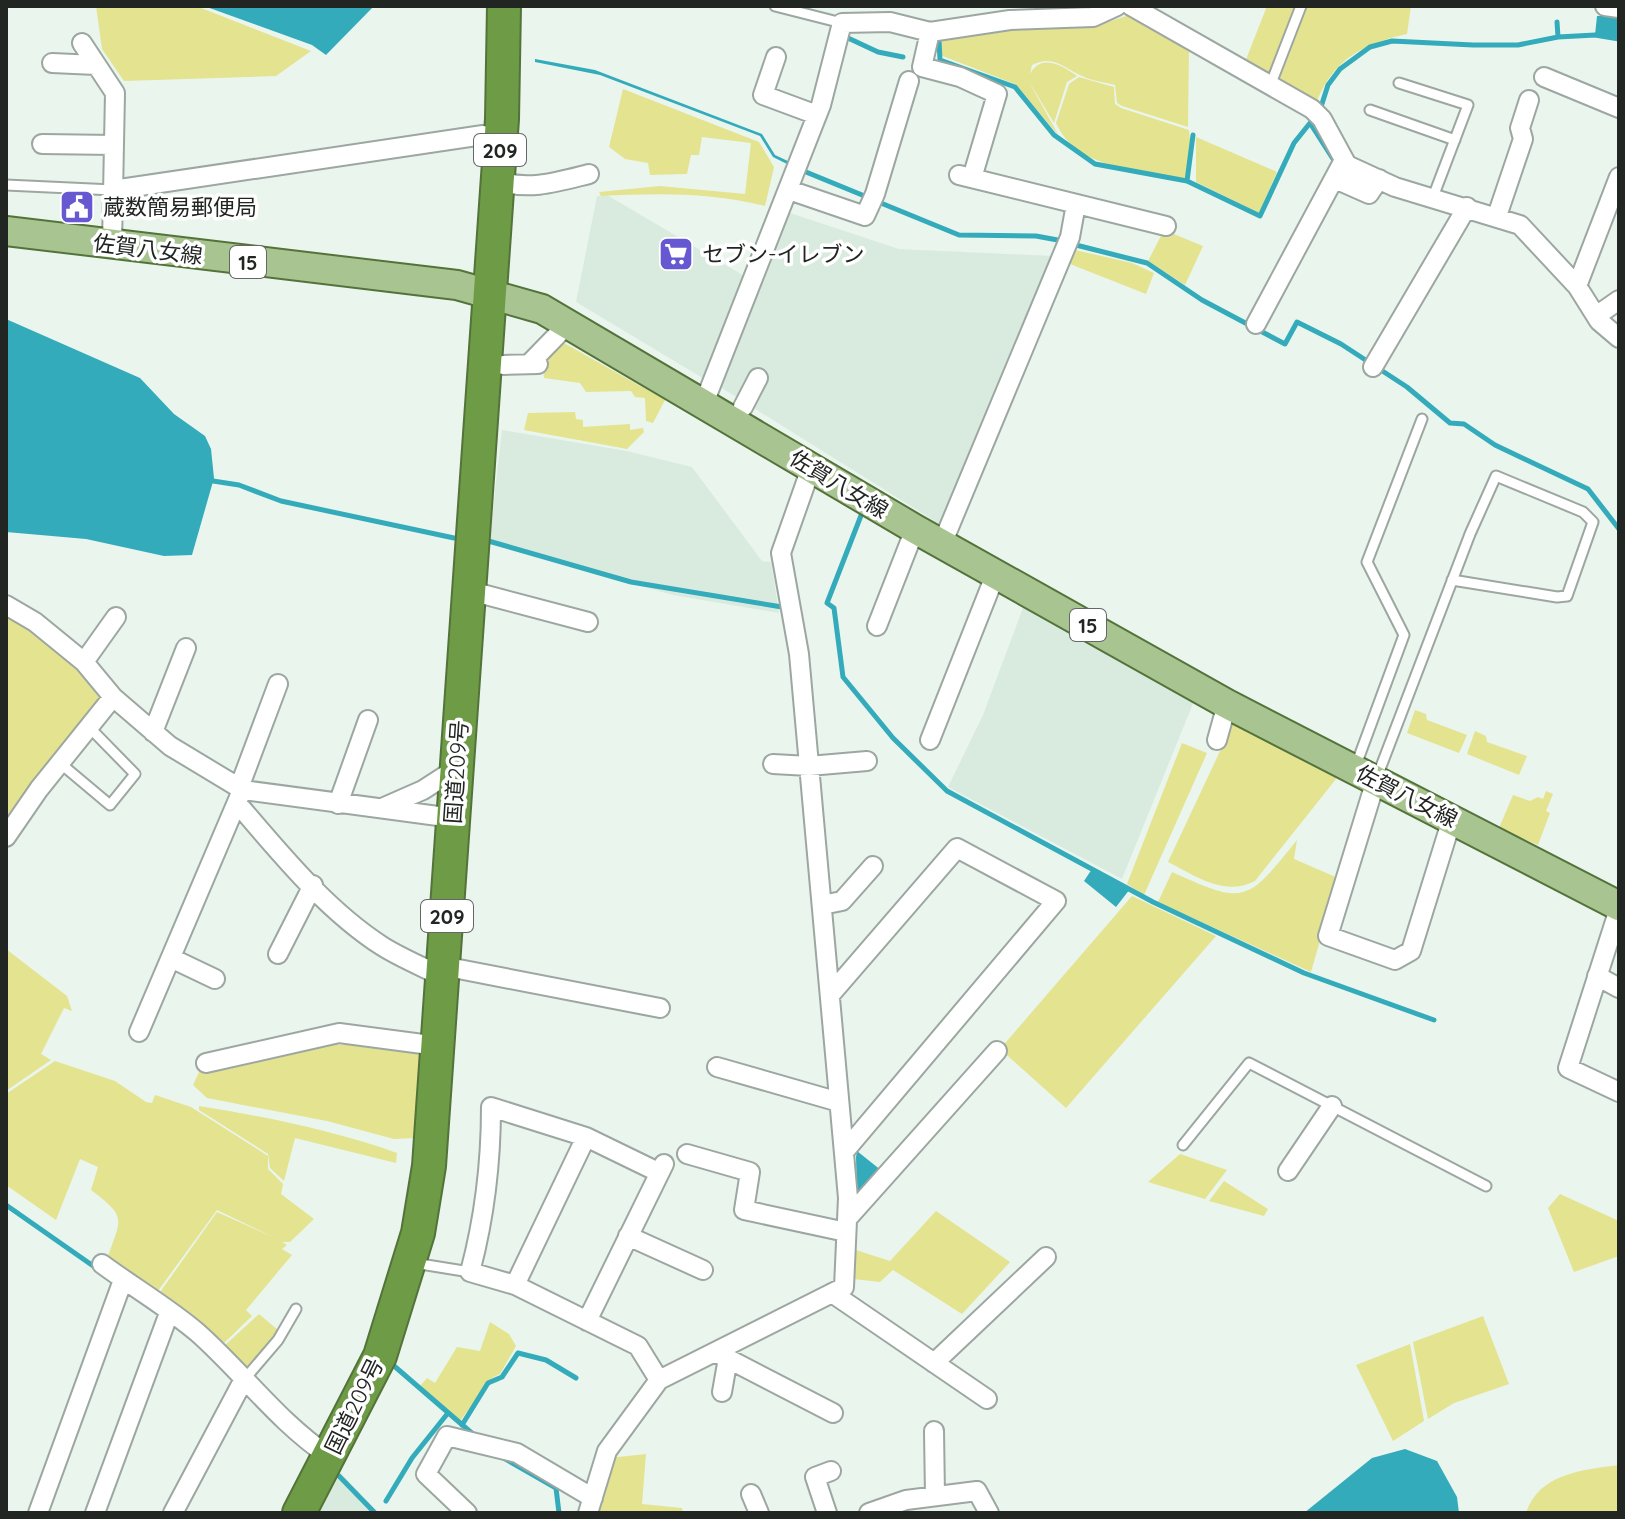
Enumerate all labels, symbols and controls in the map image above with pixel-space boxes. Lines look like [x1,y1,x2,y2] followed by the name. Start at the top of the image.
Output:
[474,134,526,166] road number: 209
[58,188,96,226] public building icon: 蔵数簡易郵便局
[103,193,257,221] place label: 蔵数簡易郵便局
[92,228,204,270] street label: 佐賀八女線
[657,235,695,273] supermarket icon: セブン-イレブン
[702,240,865,268] place label: セブン-イレブン
[230,246,266,278] road number: 15
[785,444,893,524] street label: 佐賀八女線
[1070,609,1106,641] road number: 15
[438,719,474,825] street label: 国道209号
[1352,759,1462,833] street label: 佐賀八女線
[421,900,473,932] road number: 209
[319,1353,389,1459] street label: 国道209号

